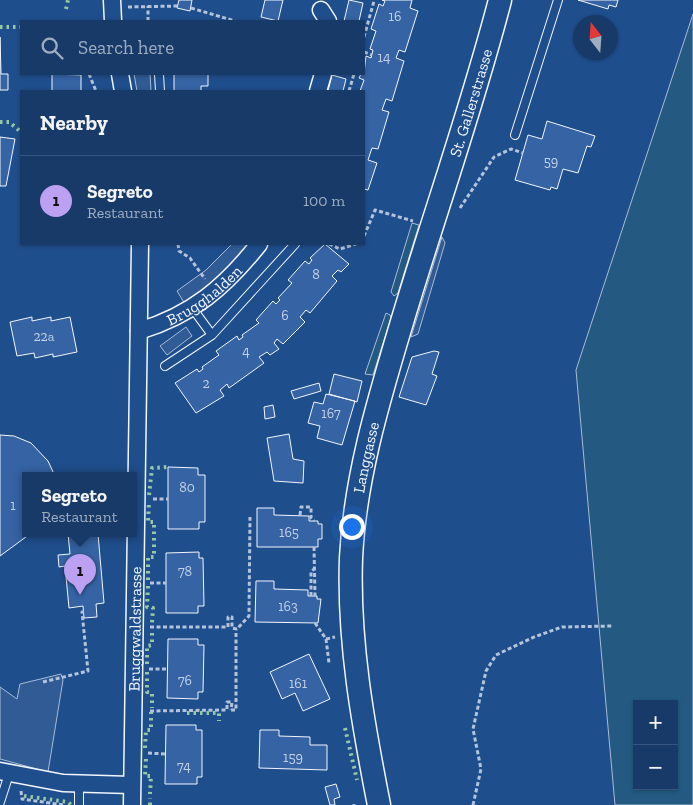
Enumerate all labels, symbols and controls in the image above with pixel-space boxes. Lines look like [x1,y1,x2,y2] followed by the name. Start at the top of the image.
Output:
[389,8,401,25] house number: 16
[573,15,618,60] north arrow
[20,20,365,75] search box
[38,34,66,62] icon: search
[78,36,174,59] text: Search here
[445,46,496,159] street label: St. Gallerstrasse
[378,49,391,66] house number: 14
[40,110,108,135] text: Nearby
[544,153,558,170] house number: 59
[87,180,153,203] text: Segreto
[53,191,59,210] text: 1
[303,191,345,210] text: 100 m
[87,203,163,222] text: Restaurant
[163,261,246,329] street label: Brugghalden
[312,266,320,283] house number: 8
[281,307,289,324] house number: 6
[33,328,55,345] house number: 22a
[242,343,250,360] house number: 4
[202,375,210,392] house number: 2
[321,405,341,422] house number: 167
[349,420,383,494] street label: Langgasse
[22,472,137,537] popup
[179,479,195,496] house number: 80
[41,484,107,507] text: Segreto
[10,497,16,514] house number: 1
[41,507,118,526] text: Restaurant
[339,514,365,540] your location
[279,524,299,541] house number: 165
[64,554,96,595] pin: 1
[178,563,192,580] house number: 78
[124,566,145,692] street label: Bruggwaldstrasse
[278,598,298,615] house number: 163
[178,672,192,689] house number: 76
[289,675,308,692] house number: 161
[633,700,678,790] map controls
[633,700,678,745] button: +
[633,745,678,790] button: −
[283,749,303,766] house number: 159
[177,758,191,775] house number: 74

